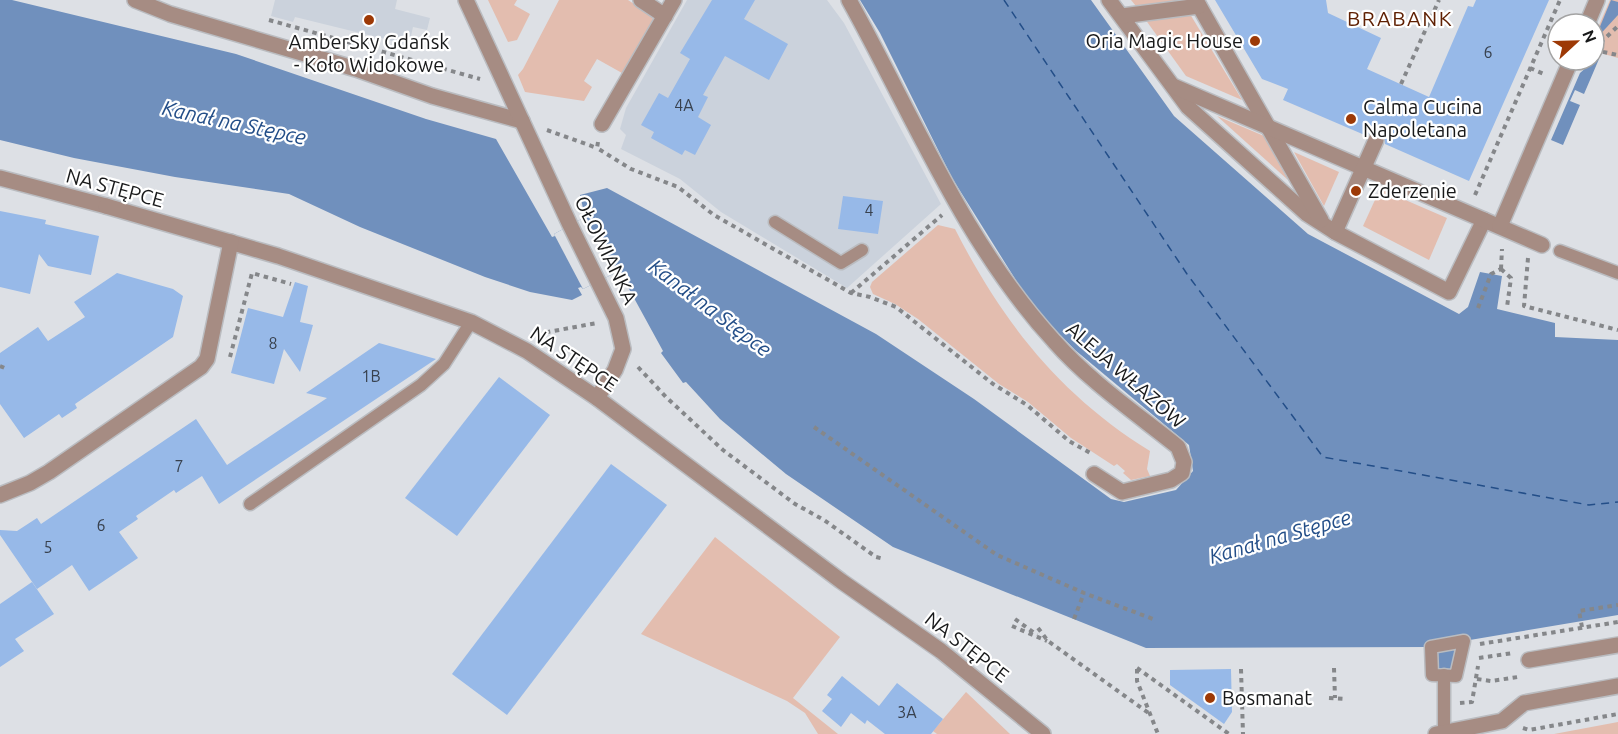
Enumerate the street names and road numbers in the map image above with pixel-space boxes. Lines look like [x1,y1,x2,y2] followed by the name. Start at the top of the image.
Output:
[64,163,166,212] street label: NA STĘPCE
[570,192,643,308] street label: OŁOWIANKA
[1062,317,1190,433] street label: ALEJA WŁAZÓW
[526,321,622,396] street label: NA STĘPCE
[921,607,1014,686] street label: NA STĘPCE

